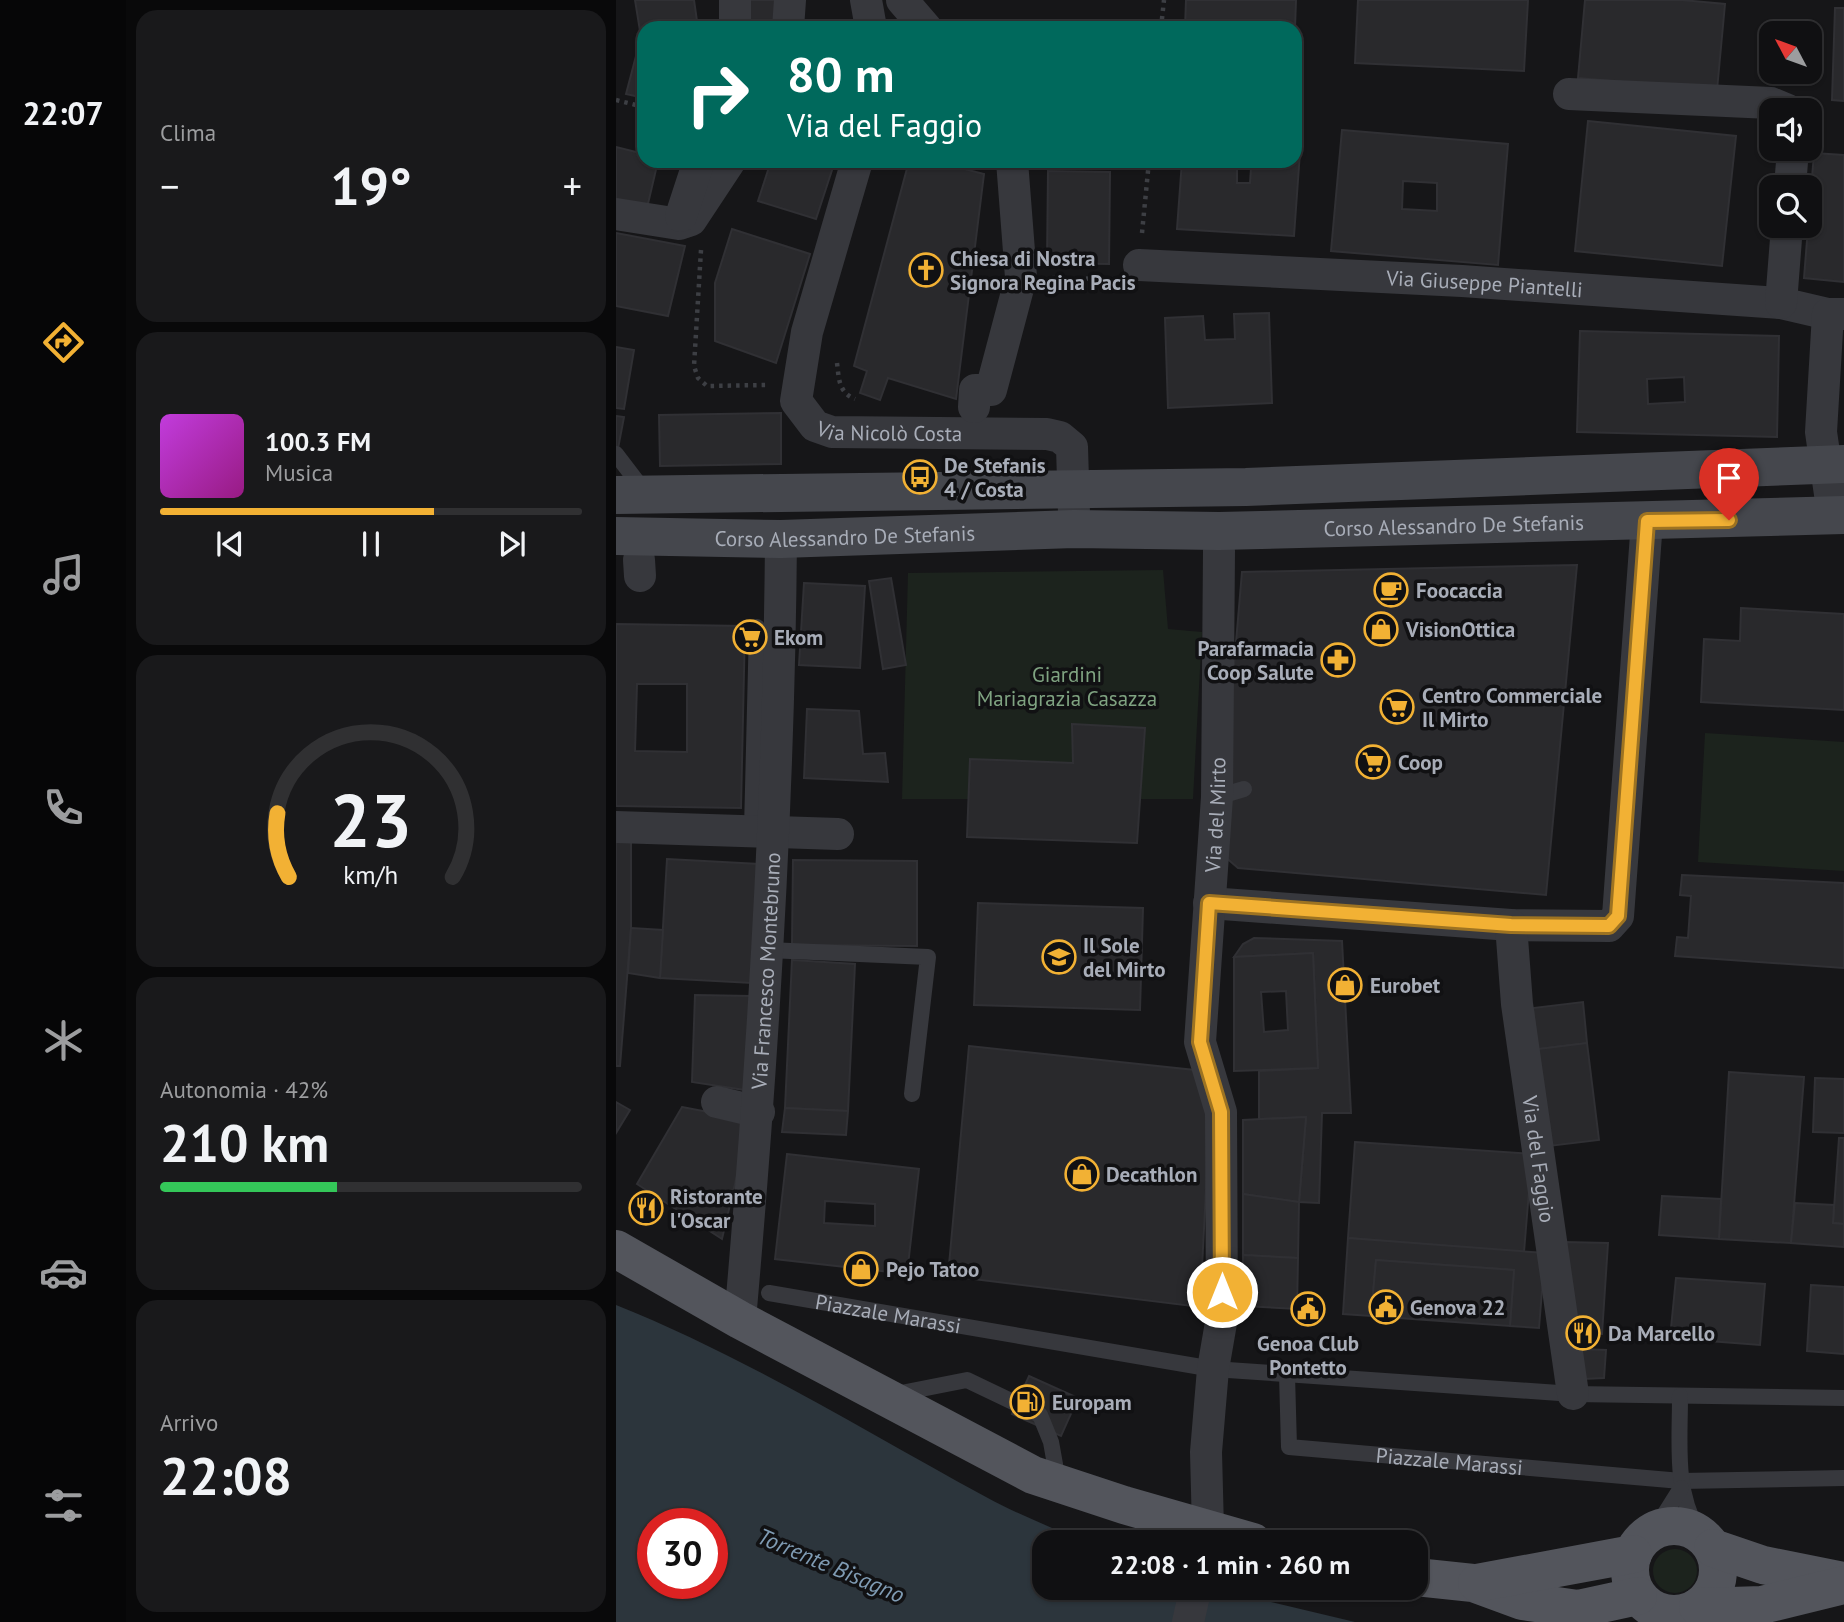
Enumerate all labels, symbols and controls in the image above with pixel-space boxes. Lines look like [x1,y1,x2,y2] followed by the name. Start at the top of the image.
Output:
[1759,21,1822,84] north arrow
[1759,21,1822,238] map controls
[787,42,894,106] text: 80 m
[672,49,763,140] icon: right
[22,92,104,134] text: 22:07
[1759,98,1822,161] button: sound
[787,104,982,146] text: Via del Faggio
[160,118,216,147] text: Clima
[330,152,412,219] text: 19°
[160,161,179,210] text: −
[563,161,582,210] text: +
[1759,175,1822,238] button: search
[950,245,1136,296] place label: Chiesa di Nostra Signora Regina Pacis
[907,251,945,289] church icon: Chiesa di Nostra Signora Regina Pacis
[1385,264,1584,303] street label: Via Giuseppe Piantelli
[39,318,88,367] icon: directions
[812,414,962,447] street label: Via Nicolò Costa
[265,425,371,458] text: 100.3 FM
[1699,448,1759,520] pin
[944,452,1046,503] place label: De Stefanis 4 / Costa
[265,458,333,487] text: Musica
[901,458,939,496] bus stop icon: De Stefanis 4 / Costa
[1710,459,1748,497] icon: arrive
[1323,508,1584,542] street label: Corso Alessandro De Stefanis
[714,519,976,553] street label: Corso Alessandro De Stefanis
[211,525,249,563] icon: previous
[352,525,390,563] icon: pause
[493,525,531,563] icon: next
[39,550,88,599] icon: music
[1372,571,1410,609] cafe icon: Foocaccia
[1416,577,1503,604] place label: Foocaccia
[1362,610,1400,648] shop icon: VisionOttica
[1405,616,1515,643] place label: VisionOttica
[731,618,769,656] supermarket icon: Ekom
[774,624,823,651] place label: Ekom
[1197,635,1314,686] place label: Parafarmacia Coop Salute
[1319,641,1357,679] pharmacy icon: Parafarmacia Coop Salute
[977,661,1157,712] park label: Giardini Mariagrazia Casazza
[1422,682,1602,733] place label: Centro Commerciale Il Mirto
[1378,688,1416,726] supermarket icon: Centro Commerciale Il Mirto
[1354,743,1392,781] supermarket icon: Coop
[1398,749,1443,776] place label: Coop
[1198,757,1231,874] street label: Via del Mirto
[330,773,412,867] text: 23
[39,783,88,832] icon: phone
[745,852,786,1091] street label: Via Francesco Montebruno
[344,859,398,891] text: km/h
[1083,932,1165,983] place label: Il Sole del Mirto
[1040,938,1078,976] school or university icon: Il Sole del Mirto
[1326,966,1364,1004] shop icon: Eurobet
[1370,972,1441,999] place label: Eurobet
[39,1016,88,1065] icon: climate
[160,1075,328,1104] text: Autonomia · 42%
[1517,1093,1562,1224] street label: Via del Faggio
[160,1109,329,1176] text: 210 km
[1063,1155,1101,1193] shop icon: Decathlon
[1106,1161,1197,1188] place label: Decathlon
[670,1183,763,1234] place label: Ristorante l'Oscar
[627,1189,665,1227] restaurant icon: Ristorante l'Oscar
[39,1248,88,1297] icon: car
[842,1250,880,1288] shop icon: Pejo Tatoo
[1185,1255,1259,1329] position arrow
[886,1256,979,1283] place label: Pejo Tatoo
[813,1288,963,1339] street label: Piazzale Marassi
[1367,1288,1405,1326] public building icon: Genova 22
[1289,1290,1327,1328] public building icon: Genoa Club Pontetto
[1410,1294,1506,1321] place label: Genova 22
[1564,1314,1602,1352] restaurant icon: Da Marcello
[1608,1320,1715,1347] place label: Da Marcello
[1257,1330,1359,1381] place label: Genoa Club Pontetto
[1008,1383,1046,1421] fuel station icon: Europam
[1052,1389,1132,1416] place label: Europam
[160,1408,218,1437] text: Arrivo
[1375,1441,1524,1481] street label: Piazzale Marassi
[160,1442,292,1509] text: 22:08
[39,1481,88,1530] icon: filters
[637,1508,728,1599] speed limit sign: 30
[753,1521,909,1609] water label: Torrente Bisagno
[1110,1548,1350,1581] text: 22:08 · 1 min · 260 m

